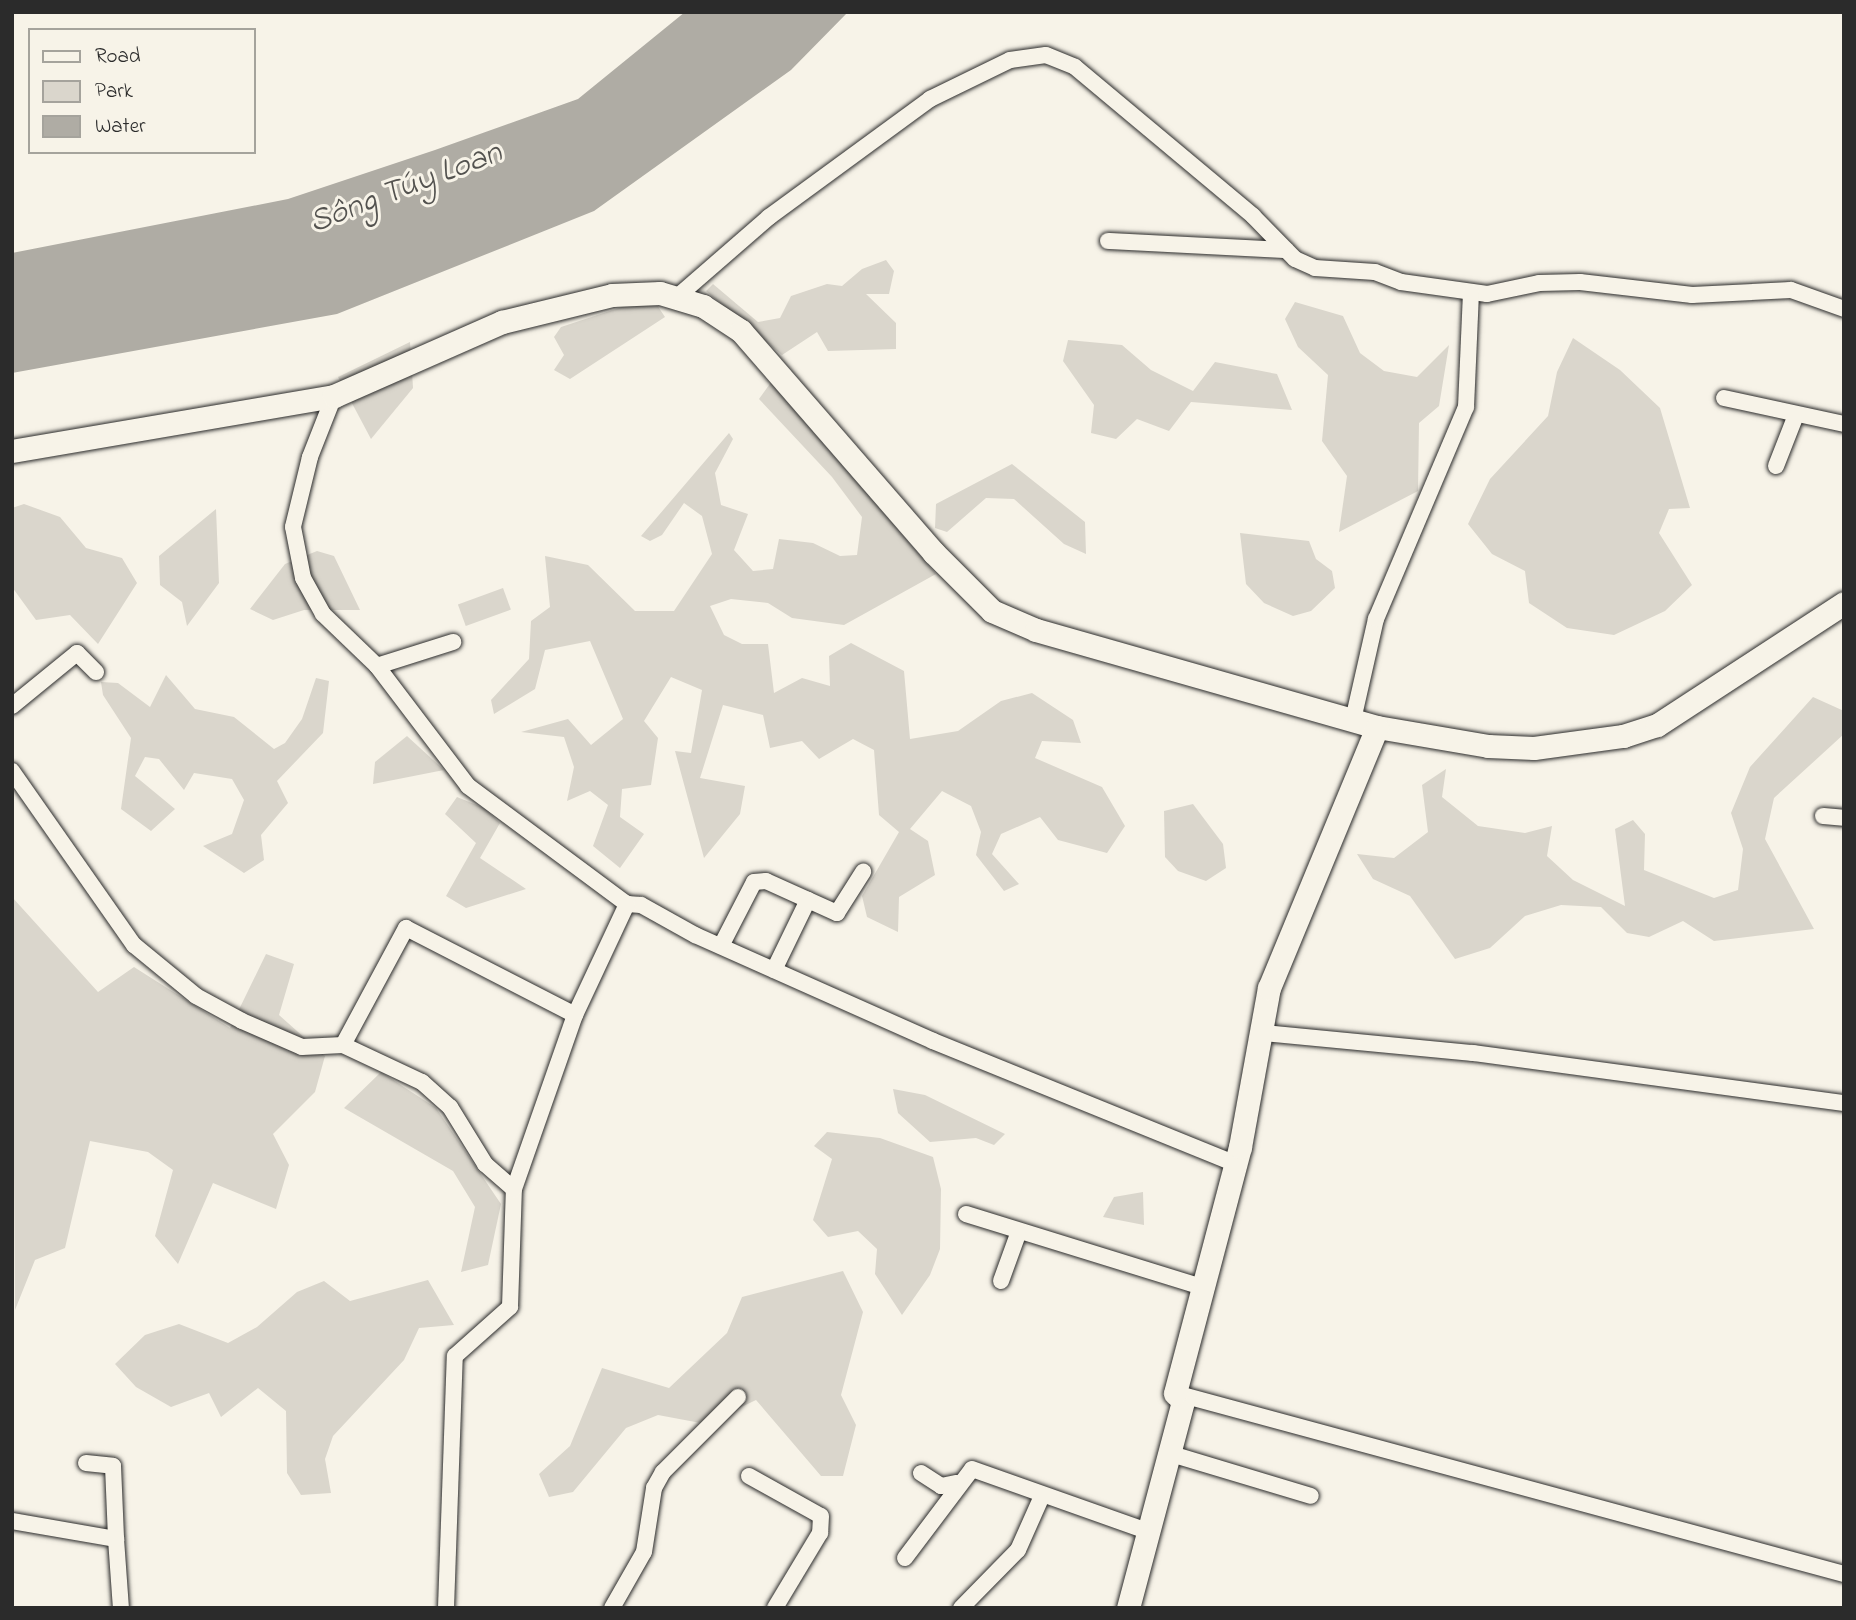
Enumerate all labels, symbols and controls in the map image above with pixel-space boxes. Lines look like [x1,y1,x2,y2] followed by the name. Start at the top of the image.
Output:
[28,28,256,154] legend
[95,42,141,72] text: Road
[95,77,133,107] text: Park
[95,112,146,142] text: Water
[304,134,508,244] water label: Sông Túy Loan

